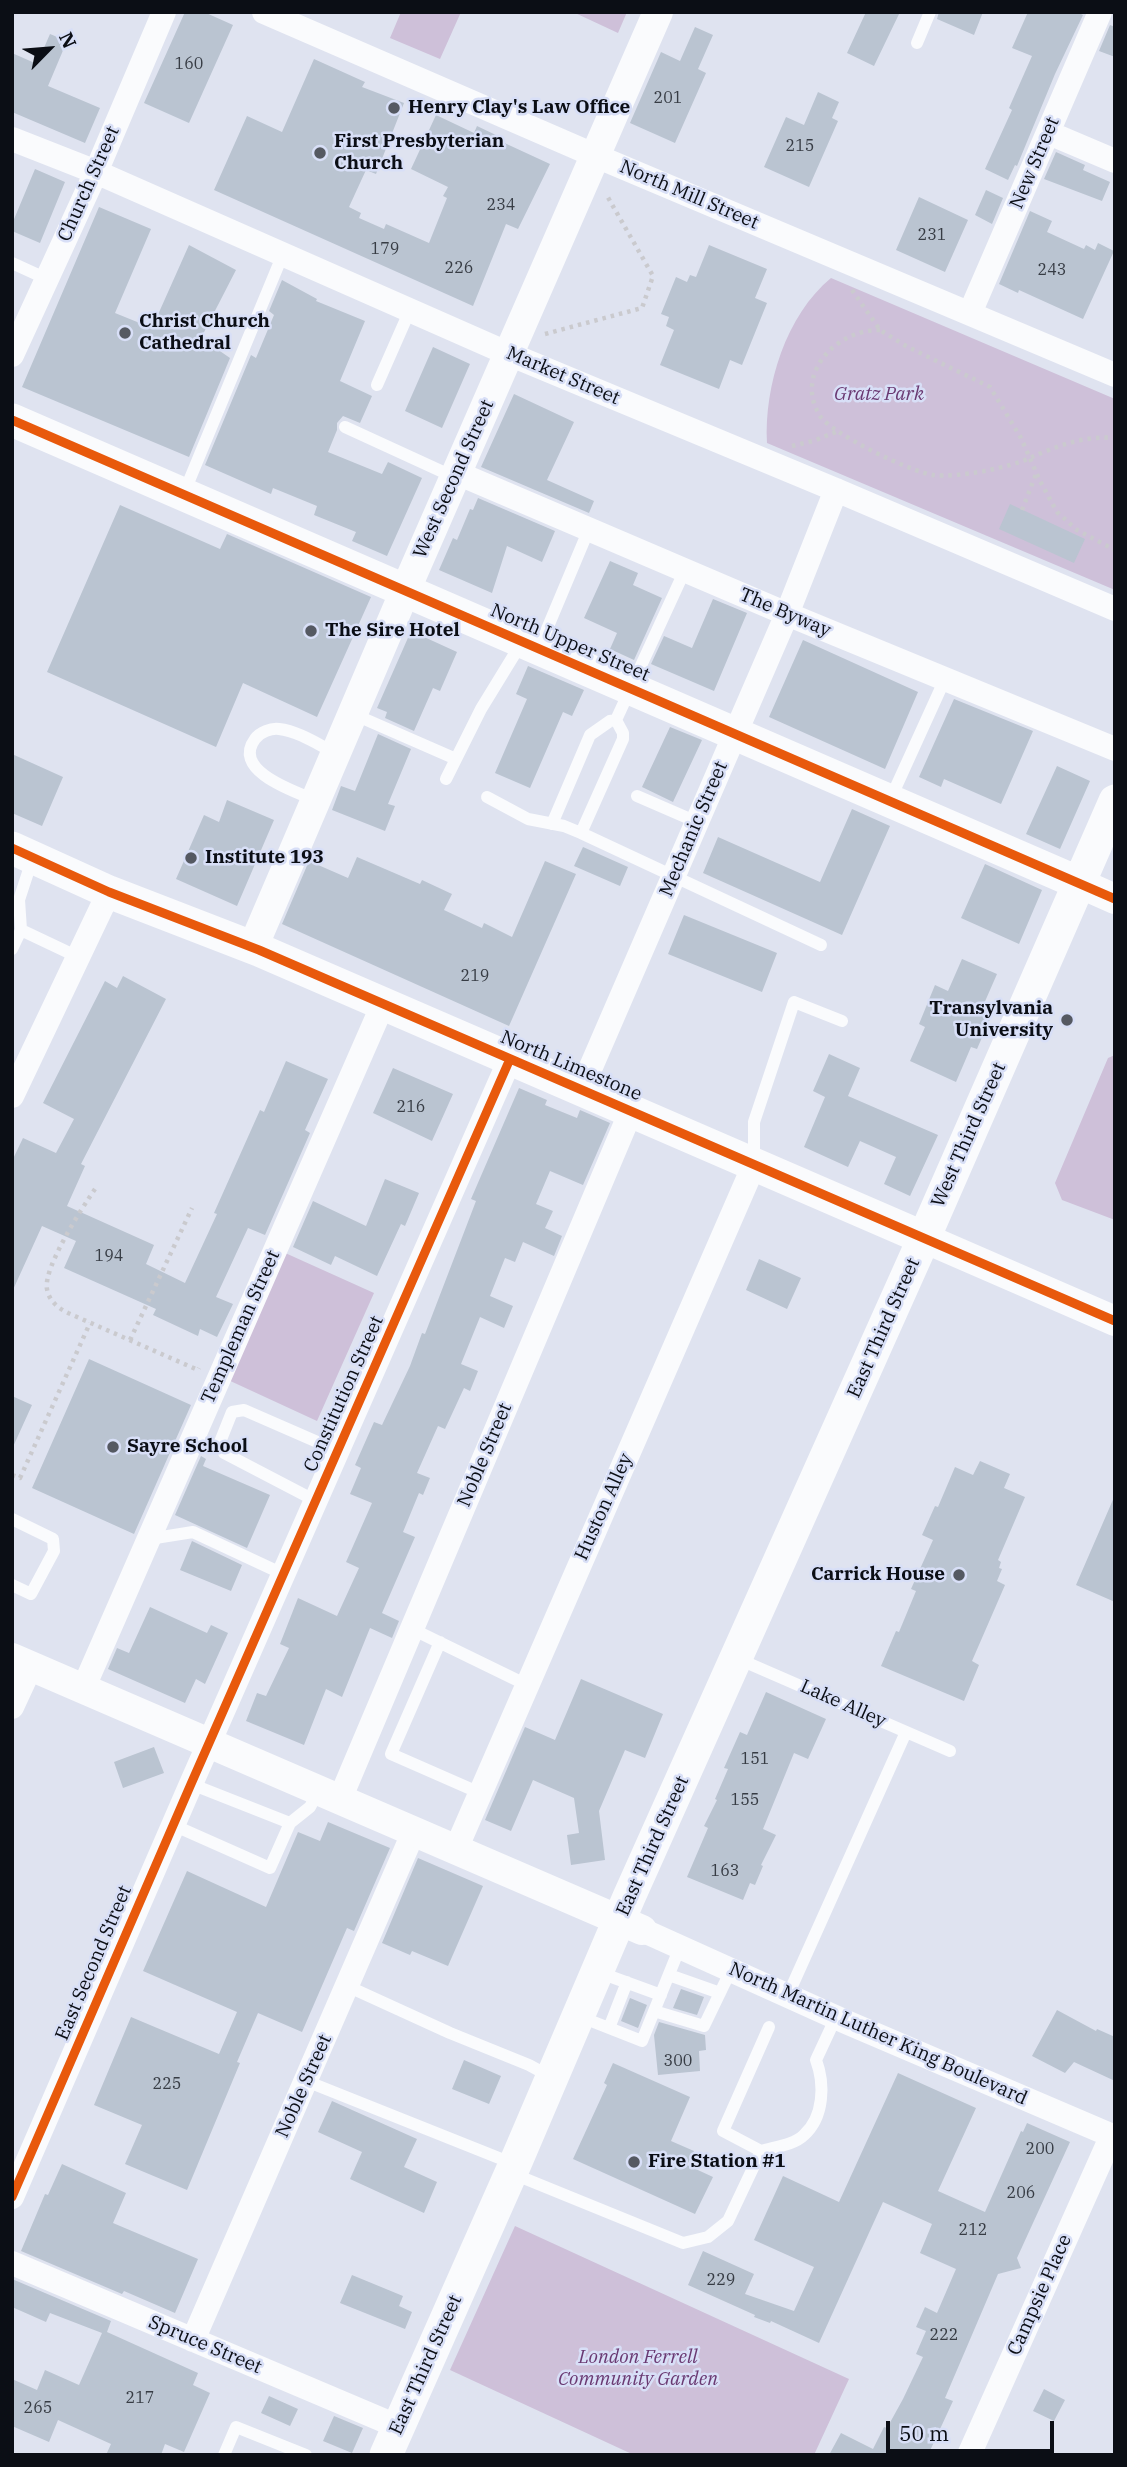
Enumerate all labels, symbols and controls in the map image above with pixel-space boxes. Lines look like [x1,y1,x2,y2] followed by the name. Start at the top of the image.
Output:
[14,14,84,84] north arrow
[54,28,82,52] text: N
[175,54,203,74] house number: 160
[654,88,682,108] house number: 201
[408,97,630,119] place label: Henry Clay's Law Office
[386,100,402,116] marker: Henry Clay's Law Office
[1005,114,1065,212] street label: New Street
[53,123,125,245] street label: Church Street
[334,131,504,175] place label: First Presbyterian Church
[786,136,814,156] house number: 215
[312,145,328,161] marker: First Presbyterian Church
[616,155,762,235] street label: North Mill Street
[487,195,515,215] house number: 234
[918,225,946,245] house number: 231
[371,239,399,259] house number: 179
[445,258,473,278] house number: 226
[1038,260,1066,280] house number: 243
[139,311,270,355] place label: Christ Church Cathedral
[117,325,133,341] marker: Christ Church Cathedral
[503,342,623,410] street label: Market Street
[834,384,924,406] park label: Gratz Park
[409,396,499,562] street label: West Second Street
[736,584,834,642] street label: The Byway
[487,599,653,687] street label: North Upper Street
[325,620,460,642] place label: The Sire Hotel
[303,623,319,639] marker: The Sire Hotel
[655,758,733,900] street label: Mechanic Street
[205,847,324,869] place label: Institute 193
[183,850,199,866] marker: Institute 193
[461,966,489,986] house number: 219
[929,998,1053,1042] place label: Transylvania University
[1059,1012,1075,1028] marker: Transylvania University
[497,1026,645,1106] street label: North Limestone
[927,1059,1011,1211] street label: West Third Street
[397,1097,425,1117] house number: 216
[95,1246,123,1266] house number: 194
[197,1247,285,1407] street label: Templeman Street
[843,1254,925,1402] street label: East Third Street
[299,1312,389,1476] street label: Constitution Street
[453,1400,517,1510] street label: Noble Street
[127,1436,248,1458] place label: Sayre School
[105,1439,121,1455] marker: Sayre School
[570,1450,638,1564] street label: Huston Alley
[811,1564,945,1586] place label: Carrick House
[951,1567,967,1583] marker: Carrick House
[797,1675,889,1733] street label: Lake Alley
[741,1749,769,1769] house number: 151
[612,1772,694,1920] street label: East Third Street
[731,1790,759,1810] house number: 155
[711,1861,739,1881] house number: 163
[51,1882,137,2044] street label: East Second Street
[725,1958,1031,2110] street label: North Martin Luther King Boulevard
[271,2031,337,2141] street label: Noble Street
[664,2051,692,2071] house number: 300
[153,2074,181,2094] house number: 225
[1026,2139,1054,2159] house number: 200
[648,2151,786,2173] place label: Fire Station #1
[626,2154,642,2170] marker: Fire Station #1
[1007,2183,1035,2203] house number: 206
[959,2220,987,2240] house number: 212
[1003,2231,1077,2359] street label: Campsie Place
[707,2270,735,2290] house number: 229
[385,2291,467,2439] street label: East Third Street
[145,2311,265,2379] street label: Spruce Street
[930,2325,958,2345] house number: 222
[558,2347,718,2391] park label: London Ferrell Community Garden
[126,2388,154,2408] house number: 217
[24,2398,52,2418] house number: 265
[889,2408,1057,2452] scale bar
[899,2419,949,2447] text: 50 m

